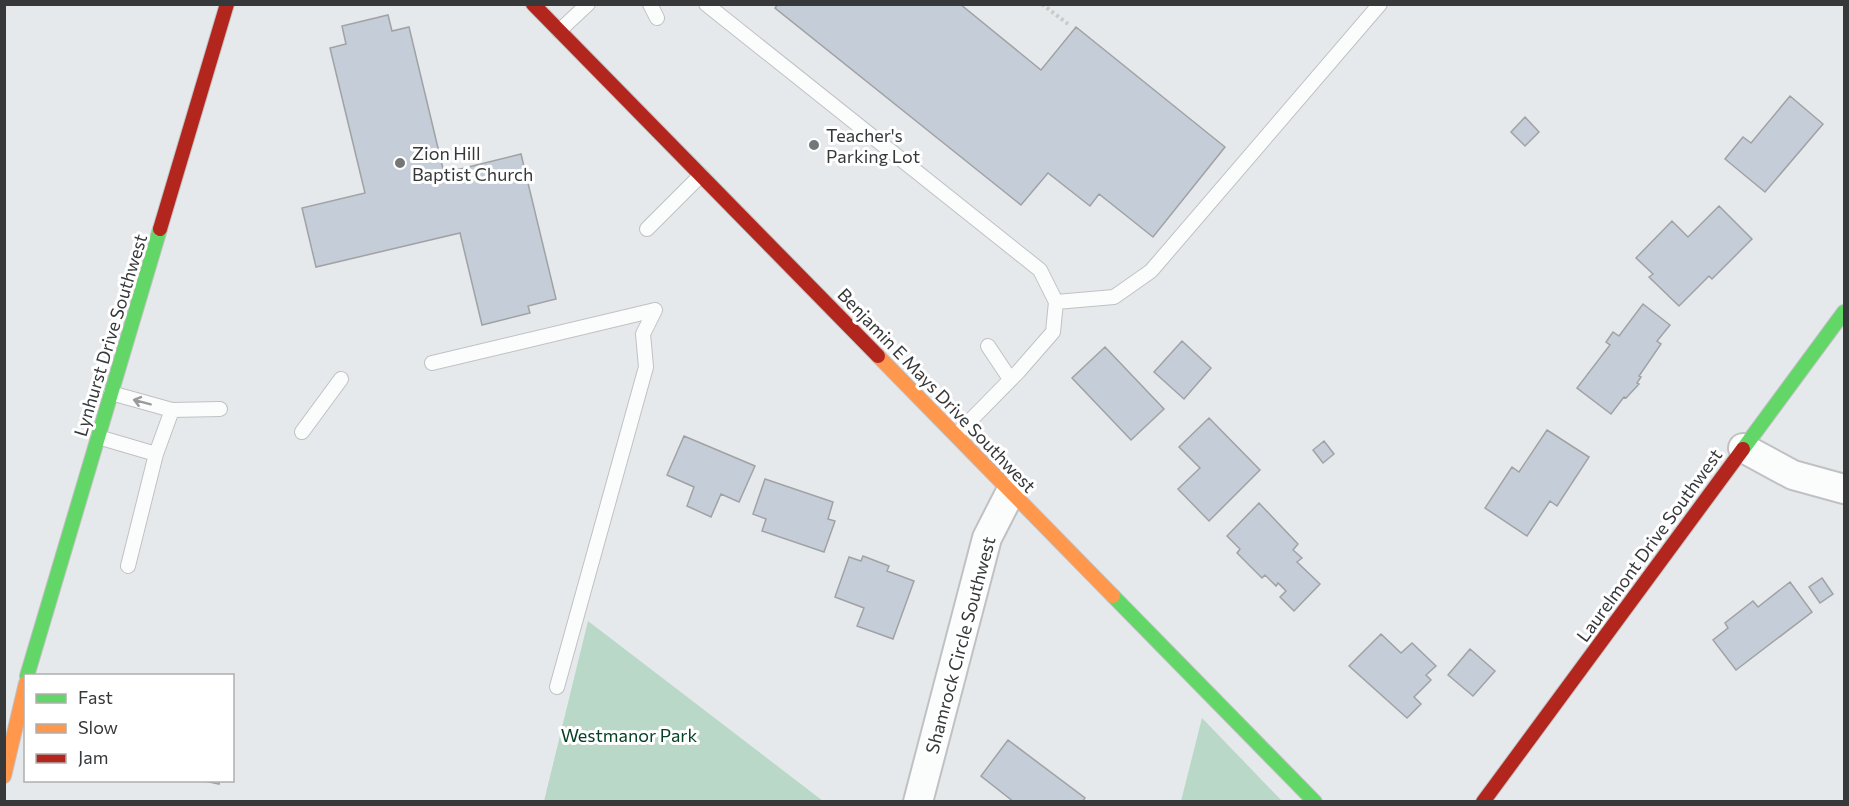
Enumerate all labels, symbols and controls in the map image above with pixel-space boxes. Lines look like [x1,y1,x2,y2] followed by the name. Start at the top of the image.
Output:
[826,124,920,167] place label: Teacher's Parking Lot
[807,138,821,152] marker: Teacher's Parking Lot
[412,142,533,185] place label: Zion Hill Baptist Church
[393,156,407,170] marker: Zion Hill Baptist Church
[69,231,151,439] street label: Lynhurst Drive Southwest
[833,283,1041,497] street label: Benjamin E Mays Drive Southwest
[133,395,152,407] one-way arrow
[1572,444,1726,646] street label: Laurelmont Drive Southwest
[920,534,1000,756] street label: Shamrock Circle Southwest
[24,674,234,782] legend
[78,686,113,708] text: Fast
[78,716,118,738] text: Slow
[561,724,698,746] park label: Westmanor Park
[78,746,108,768] text: Jam

